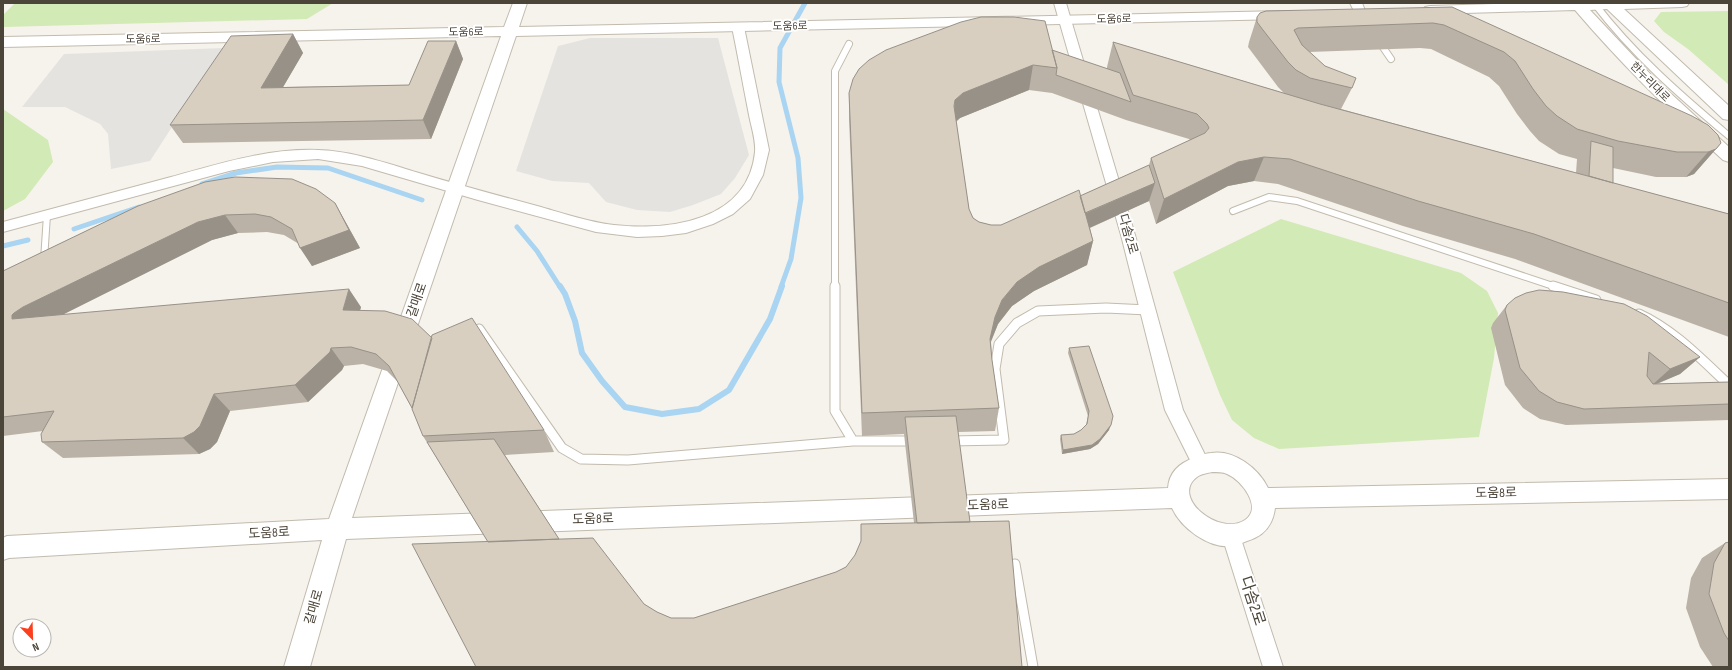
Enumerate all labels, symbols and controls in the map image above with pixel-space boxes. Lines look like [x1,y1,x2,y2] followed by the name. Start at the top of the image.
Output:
[1096,12,1132,26] street label: 도움6로
[772,19,808,33] street label: 도움6로
[448,25,484,39] street label: 도움6로
[125,32,161,46] street label: 도움6로
[1628,60,1672,104] street label: 한누리대로
[1115,212,1141,256] street label: 다솜2로
[404,280,430,320] street label: 갈매로
[1475,485,1517,501] street label: 도움8로
[967,496,1009,514] street label: 도움8로
[572,510,614,528] street label: 도움8로
[248,524,290,542] street label: 도움8로
[1235,574,1269,628] street label: 다솜2로
[301,588,327,626] street label: 갈매로
[12,618,52,658] north arrow
[30,640,41,654] text: N

